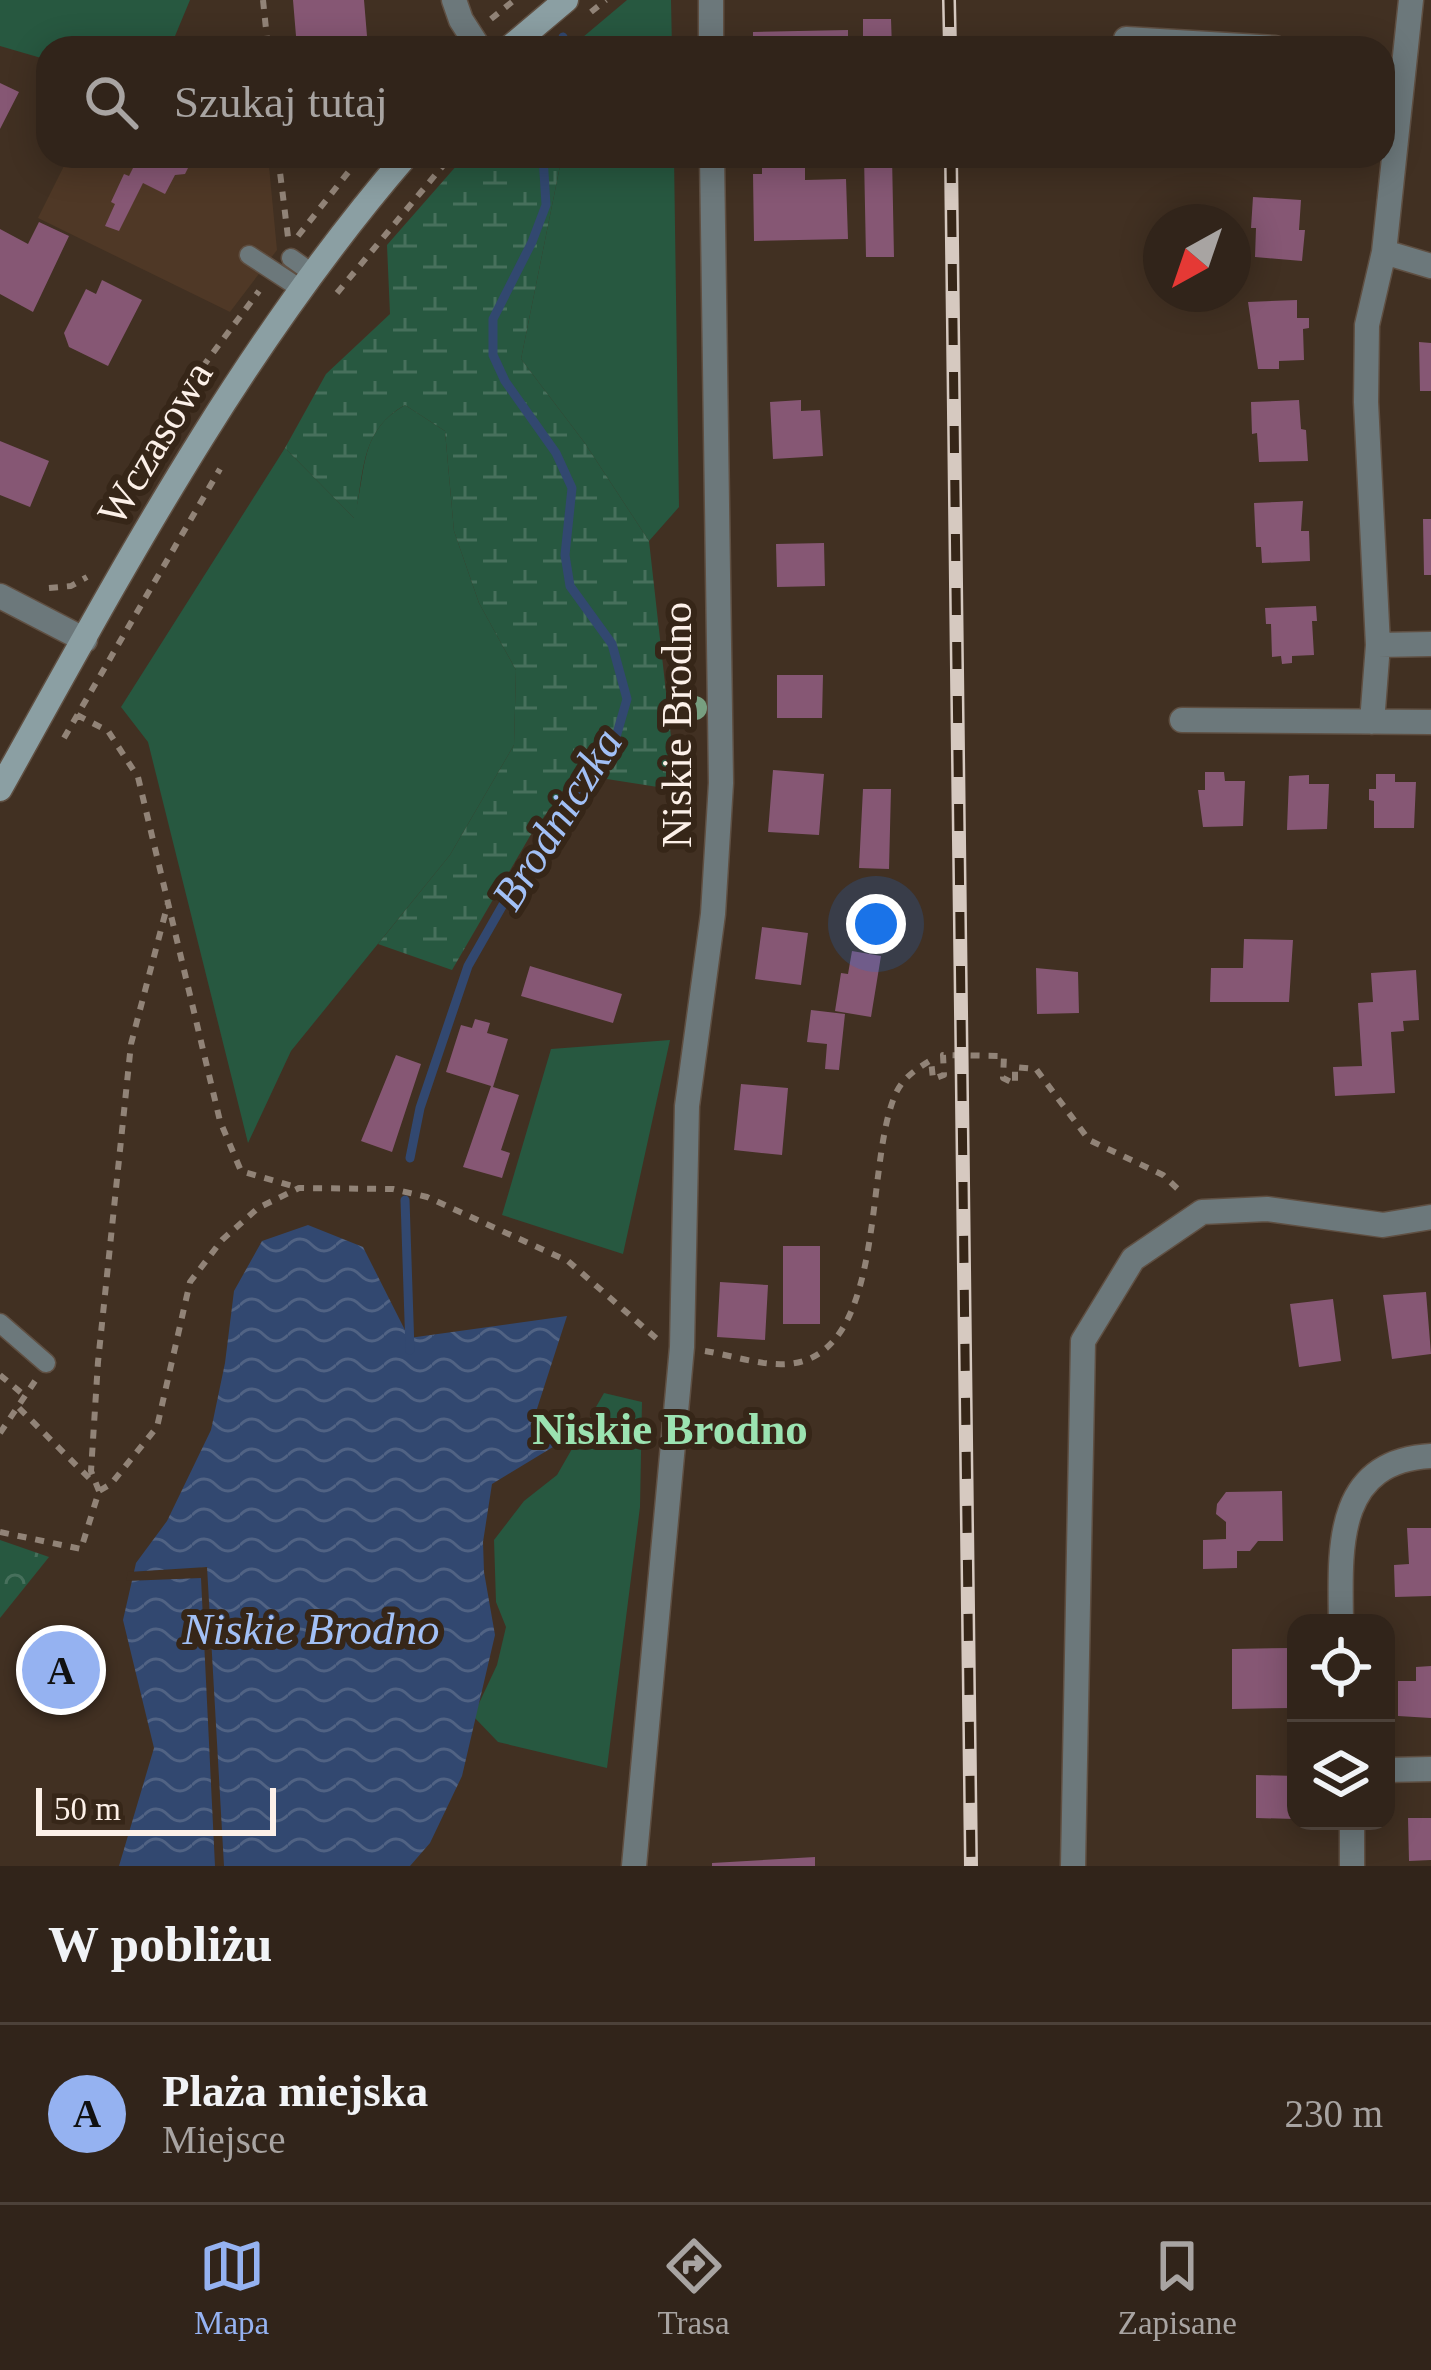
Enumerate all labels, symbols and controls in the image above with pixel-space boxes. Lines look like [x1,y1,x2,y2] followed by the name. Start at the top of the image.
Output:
[36,36,1395,168] search box
[78,69,144,135] icon: search
[174,77,388,127] text: Szukaj tutaj
[1143,204,1251,312] north arrow
[88,353,222,533] street label: Wczasowa
[654,602,700,848] street label: Niskie Brodno
[482,720,632,918] water label: Brodniczka
[846,894,906,954] your location
[532,1404,808,1454] district label: Niskie Brodno
[181,1604,440,1654] water label: Niskie Brodno
[1287,1614,1395,1830] map controls
[1287,1614,1395,1722] button: locate
[22,1625,100,1715] pin: A
[1287,1722,1395,1830] button: layers
[36,1782,276,1835] scale bar
[54,1791,121,1827] text: 50 m
[48,1916,272,1972] text: W pobliżu
[162,2066,428,2116] text: Plaża miejska
[73,2092,101,2135] text: A
[1284,2092,1383,2135] text: 230 m
[162,2118,285,2161] text: Miejsce
[194,2233,269,2342] tab: Mapa
[657,2233,730,2342] tab: Trasa
[1118,2233,1237,2342] tab: Zapisane

